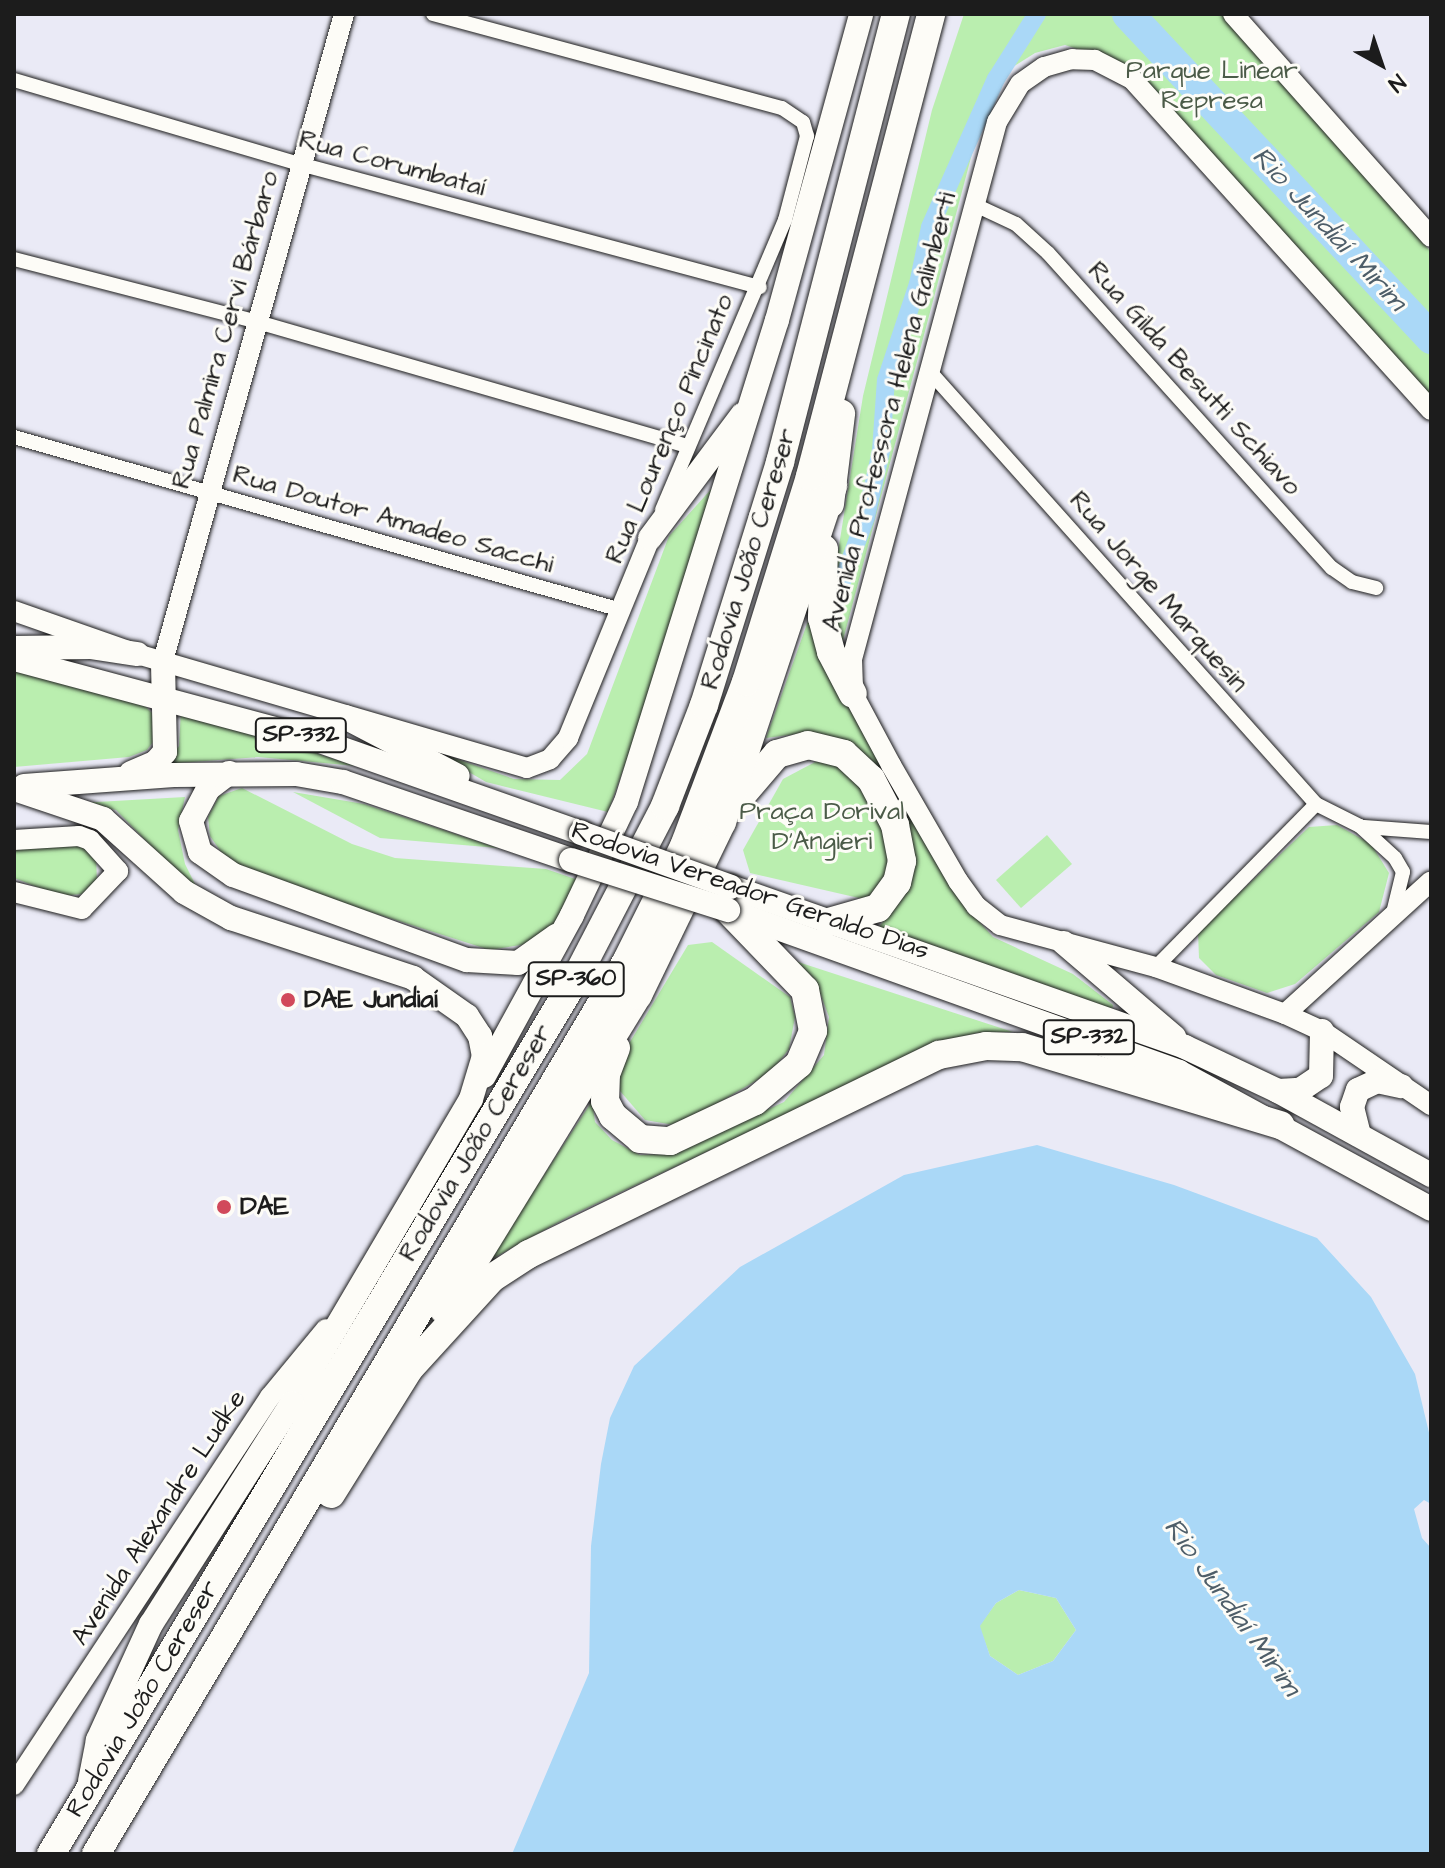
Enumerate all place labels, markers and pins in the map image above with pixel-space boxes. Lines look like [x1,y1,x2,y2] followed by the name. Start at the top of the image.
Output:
[304,984,438,1016] place label: DAE Jundiaí
[279,991,297,1009] marker: DAE Jundiaí
[240,1191,289,1223] place label: DAE
[215,1198,233,1216] marker: DAE

